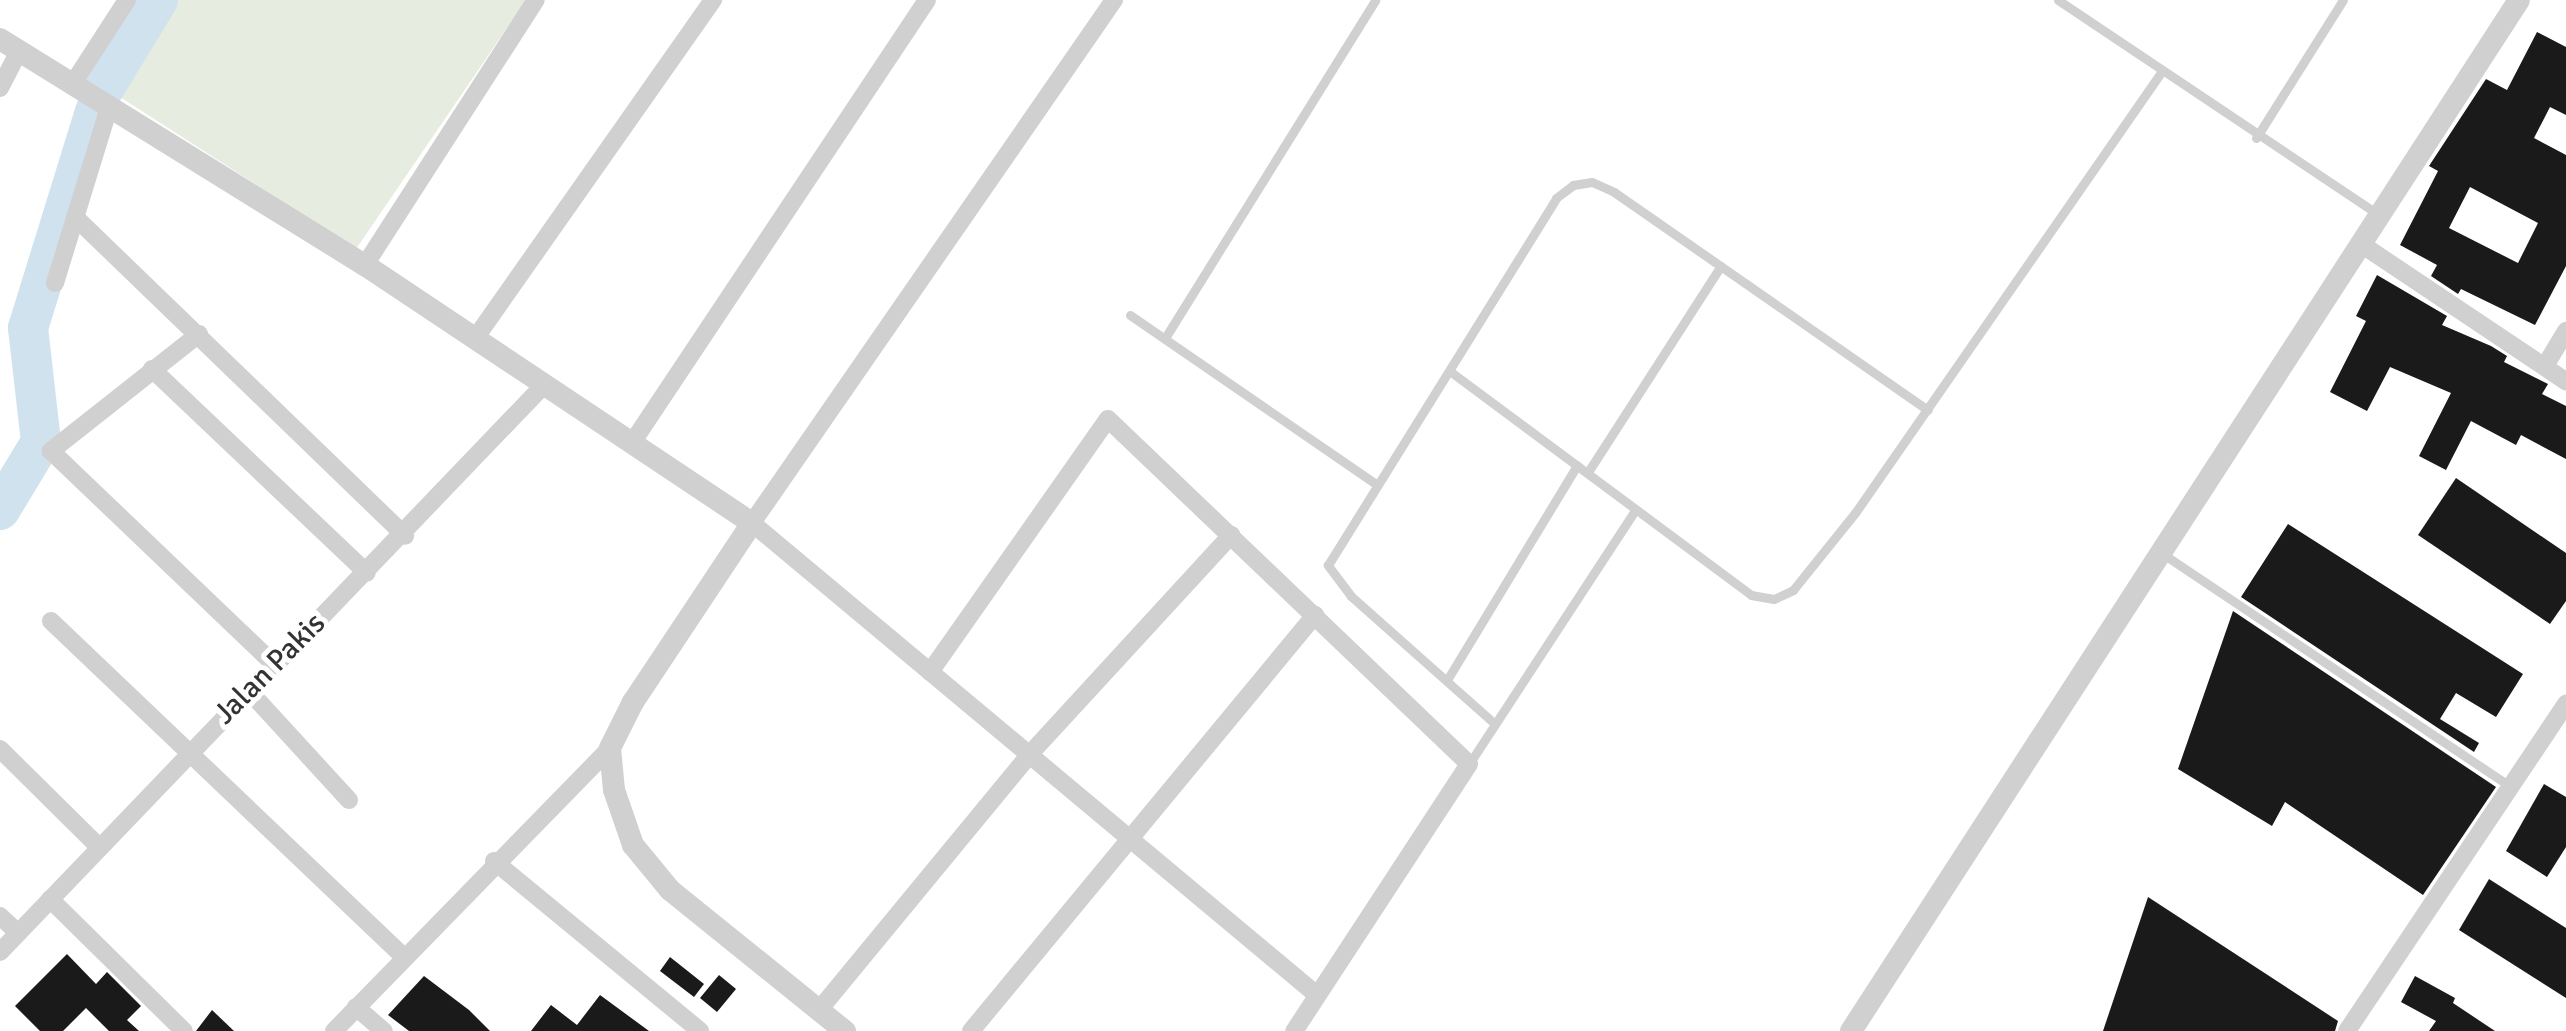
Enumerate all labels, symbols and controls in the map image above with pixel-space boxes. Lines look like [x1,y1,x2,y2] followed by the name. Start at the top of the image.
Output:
[207,606,333,732] street label: Jalan Pakis

